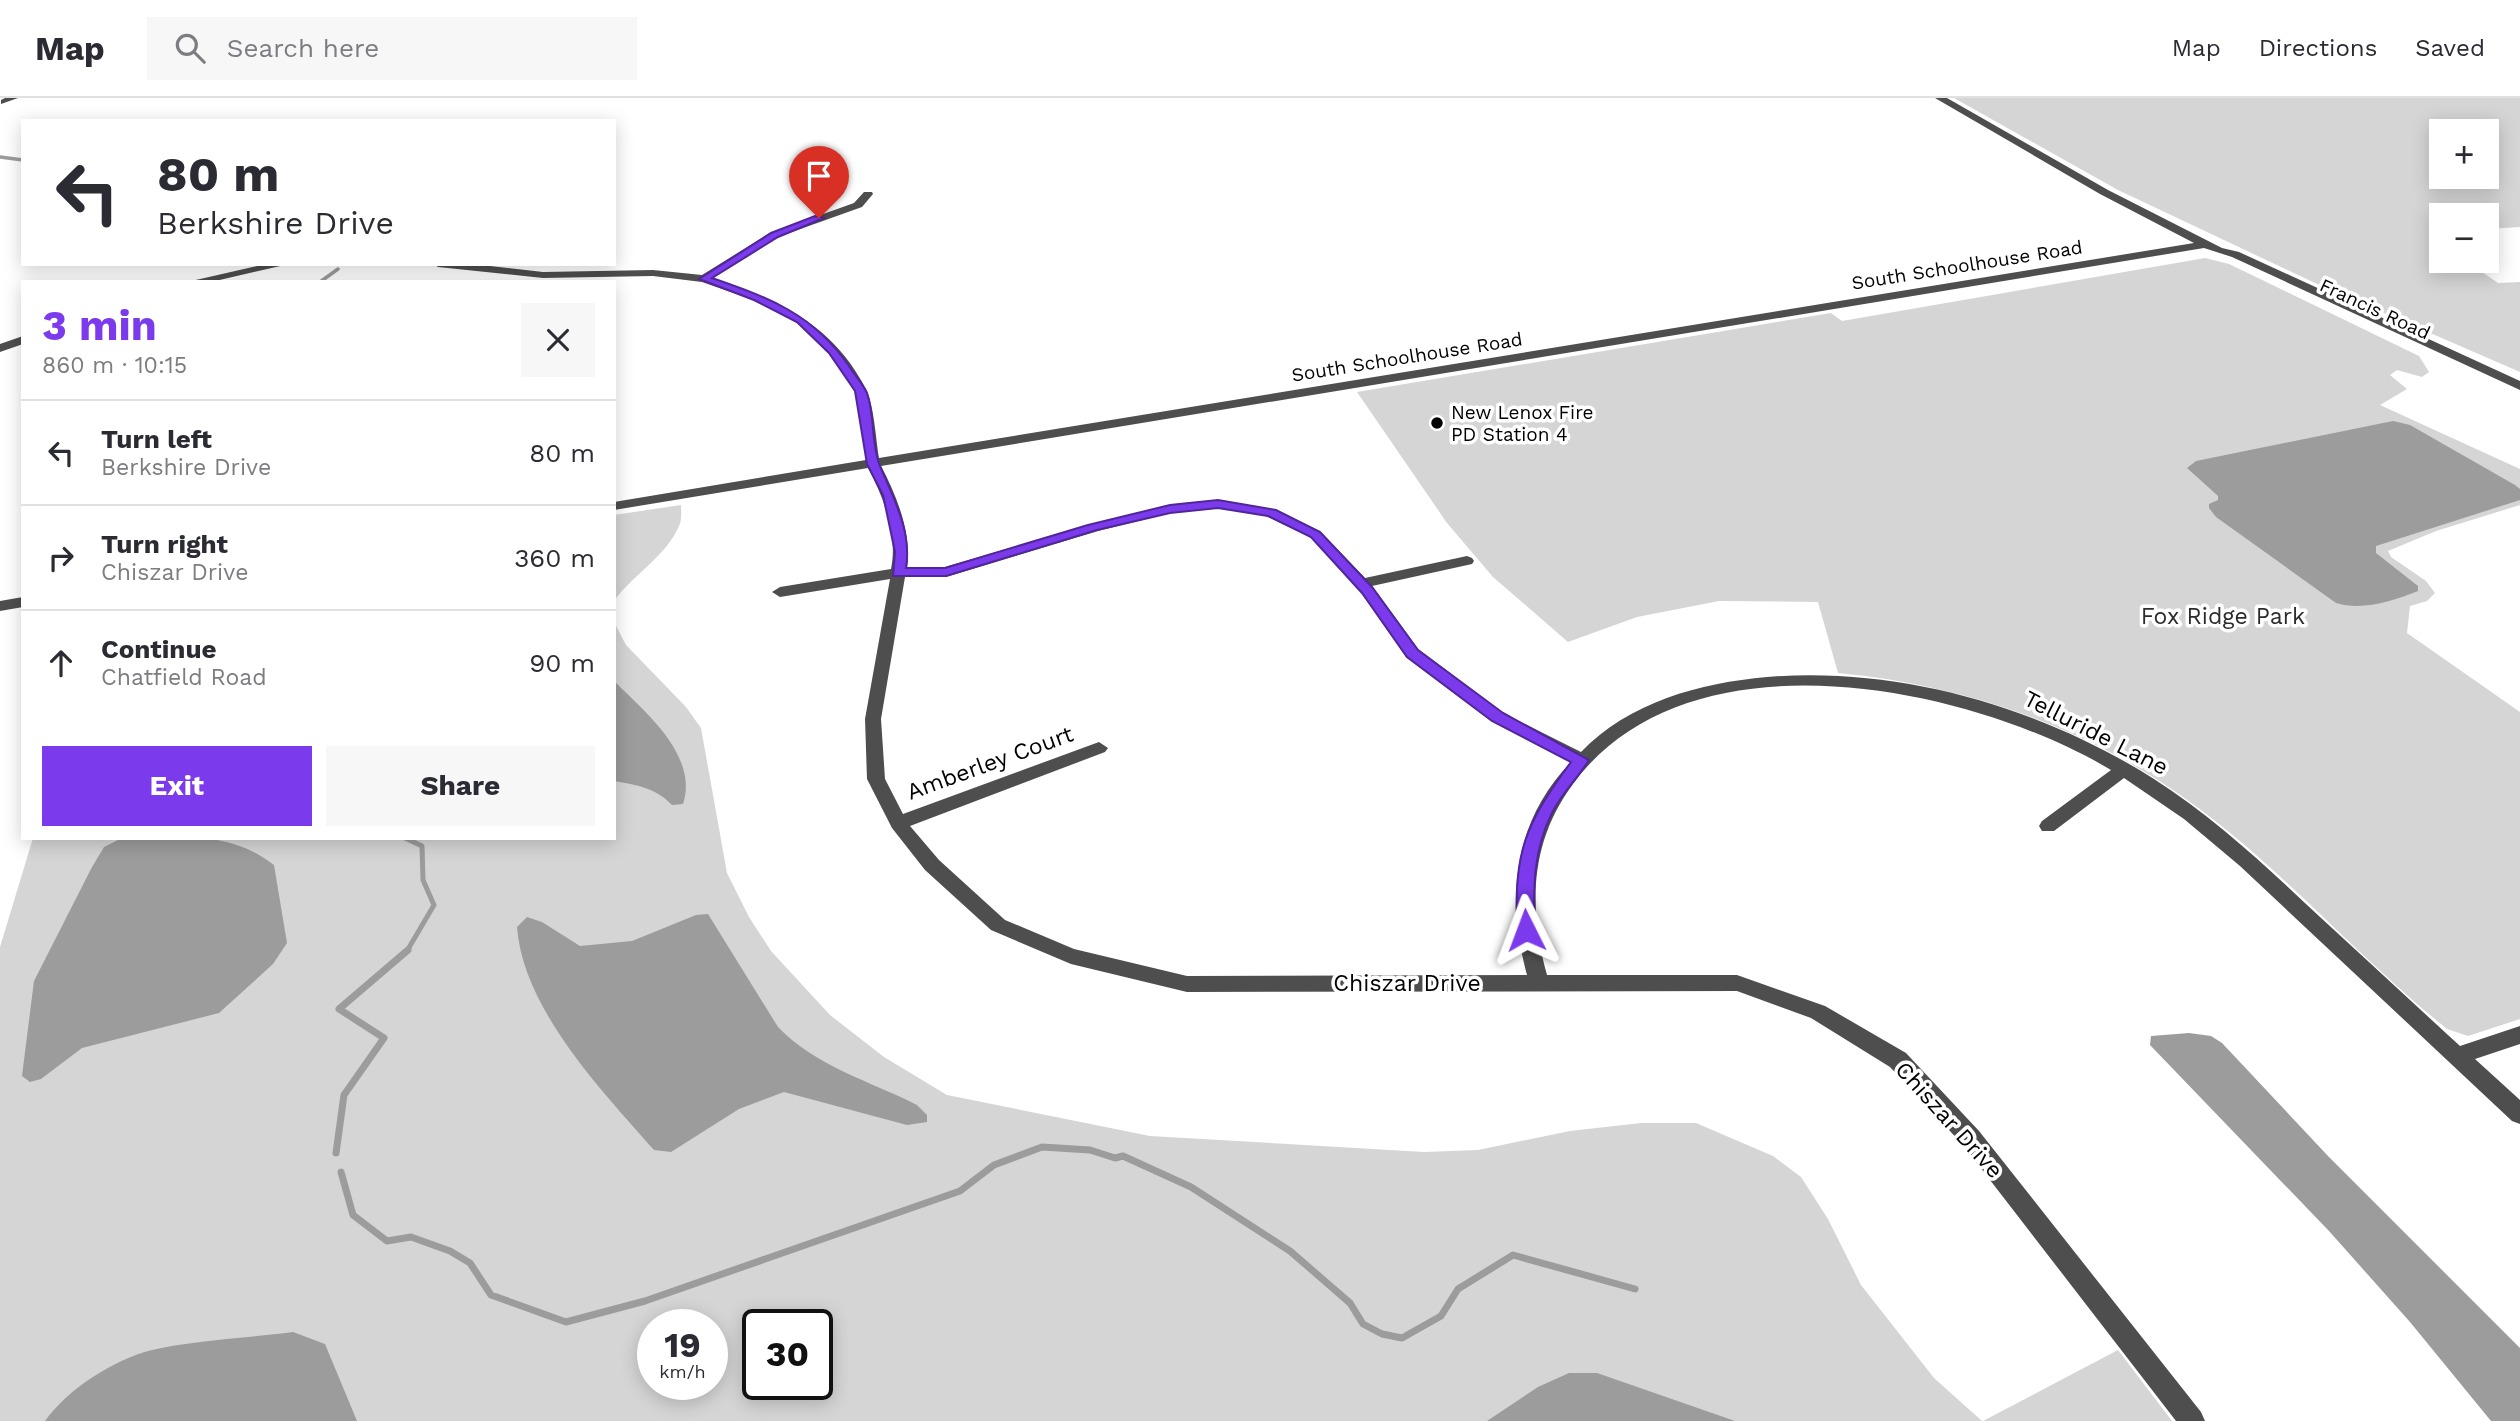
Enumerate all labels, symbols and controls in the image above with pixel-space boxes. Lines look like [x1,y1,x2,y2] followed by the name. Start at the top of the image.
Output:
[147,17,637,80] search box
[35,29,105,68] text: Map
[171,29,209,67] icon: search
[227,33,379,63] text: Search here
[2172,34,2221,62] text: Map
[2259,34,2377,62] text: Directions
[2415,34,2485,62] text: Saved
[2429,119,2499,273] map controls
[2429,119,2499,189] button: +
[157,145,279,203] text: 80 m
[789,146,849,218] pin
[42,147,133,238] icon: left
[800,157,838,195] icon: arrive
[2429,203,2499,273] button: −
[157,204,394,242] text: Berkshire Drive
[1850,235,2084,295] street label: South Schoolhouse Road
[2316,273,2434,345] street label: Francis Road
[42,301,157,350] text: 3 min
[521,303,595,377] button: close
[1290,327,1524,387] street label: South Schoolhouse Road
[42,352,187,379] text: 860 m · 10:15
[1451,401,1594,446] place label: New Lenox Fire PD Station 4
[1429,415,1445,431] marker: New Lenox Fire PD Station 4
[101,424,212,454] text: Turn left
[42,434,80,472] icon: left
[529,438,595,468] text: 80 m
[101,454,271,481] text: Berkshire Drive
[101,529,228,559] text: Turn right
[42,539,80,577] icon: right
[514,543,595,573] text: 360 m
[101,559,248,586] text: Chiszar Drive
[2141,603,2305,630] park label: Fox Ridge Park
[101,634,217,664] text: Continue
[42,644,80,682] icon: ahead
[529,648,595,678] text: 90 m
[101,664,267,691] text: Chatfield Road
[2019,685,2173,781] street label: Telluride Lane
[903,720,1077,806] street label: Amberley Court
[42,746,312,826] button: Exit
[326,746,595,826] button: Share
[1489,893,1563,967] position arrow
[1333,970,1481,997] street label: Chiszar Drive
[1890,1056,2008,1184] street label: Chiszar Drive
[742,1309,833,1400] speed limit sign: 30
[664,1324,701,1366] text: 19
[659,1361,706,1382] text: km/h

